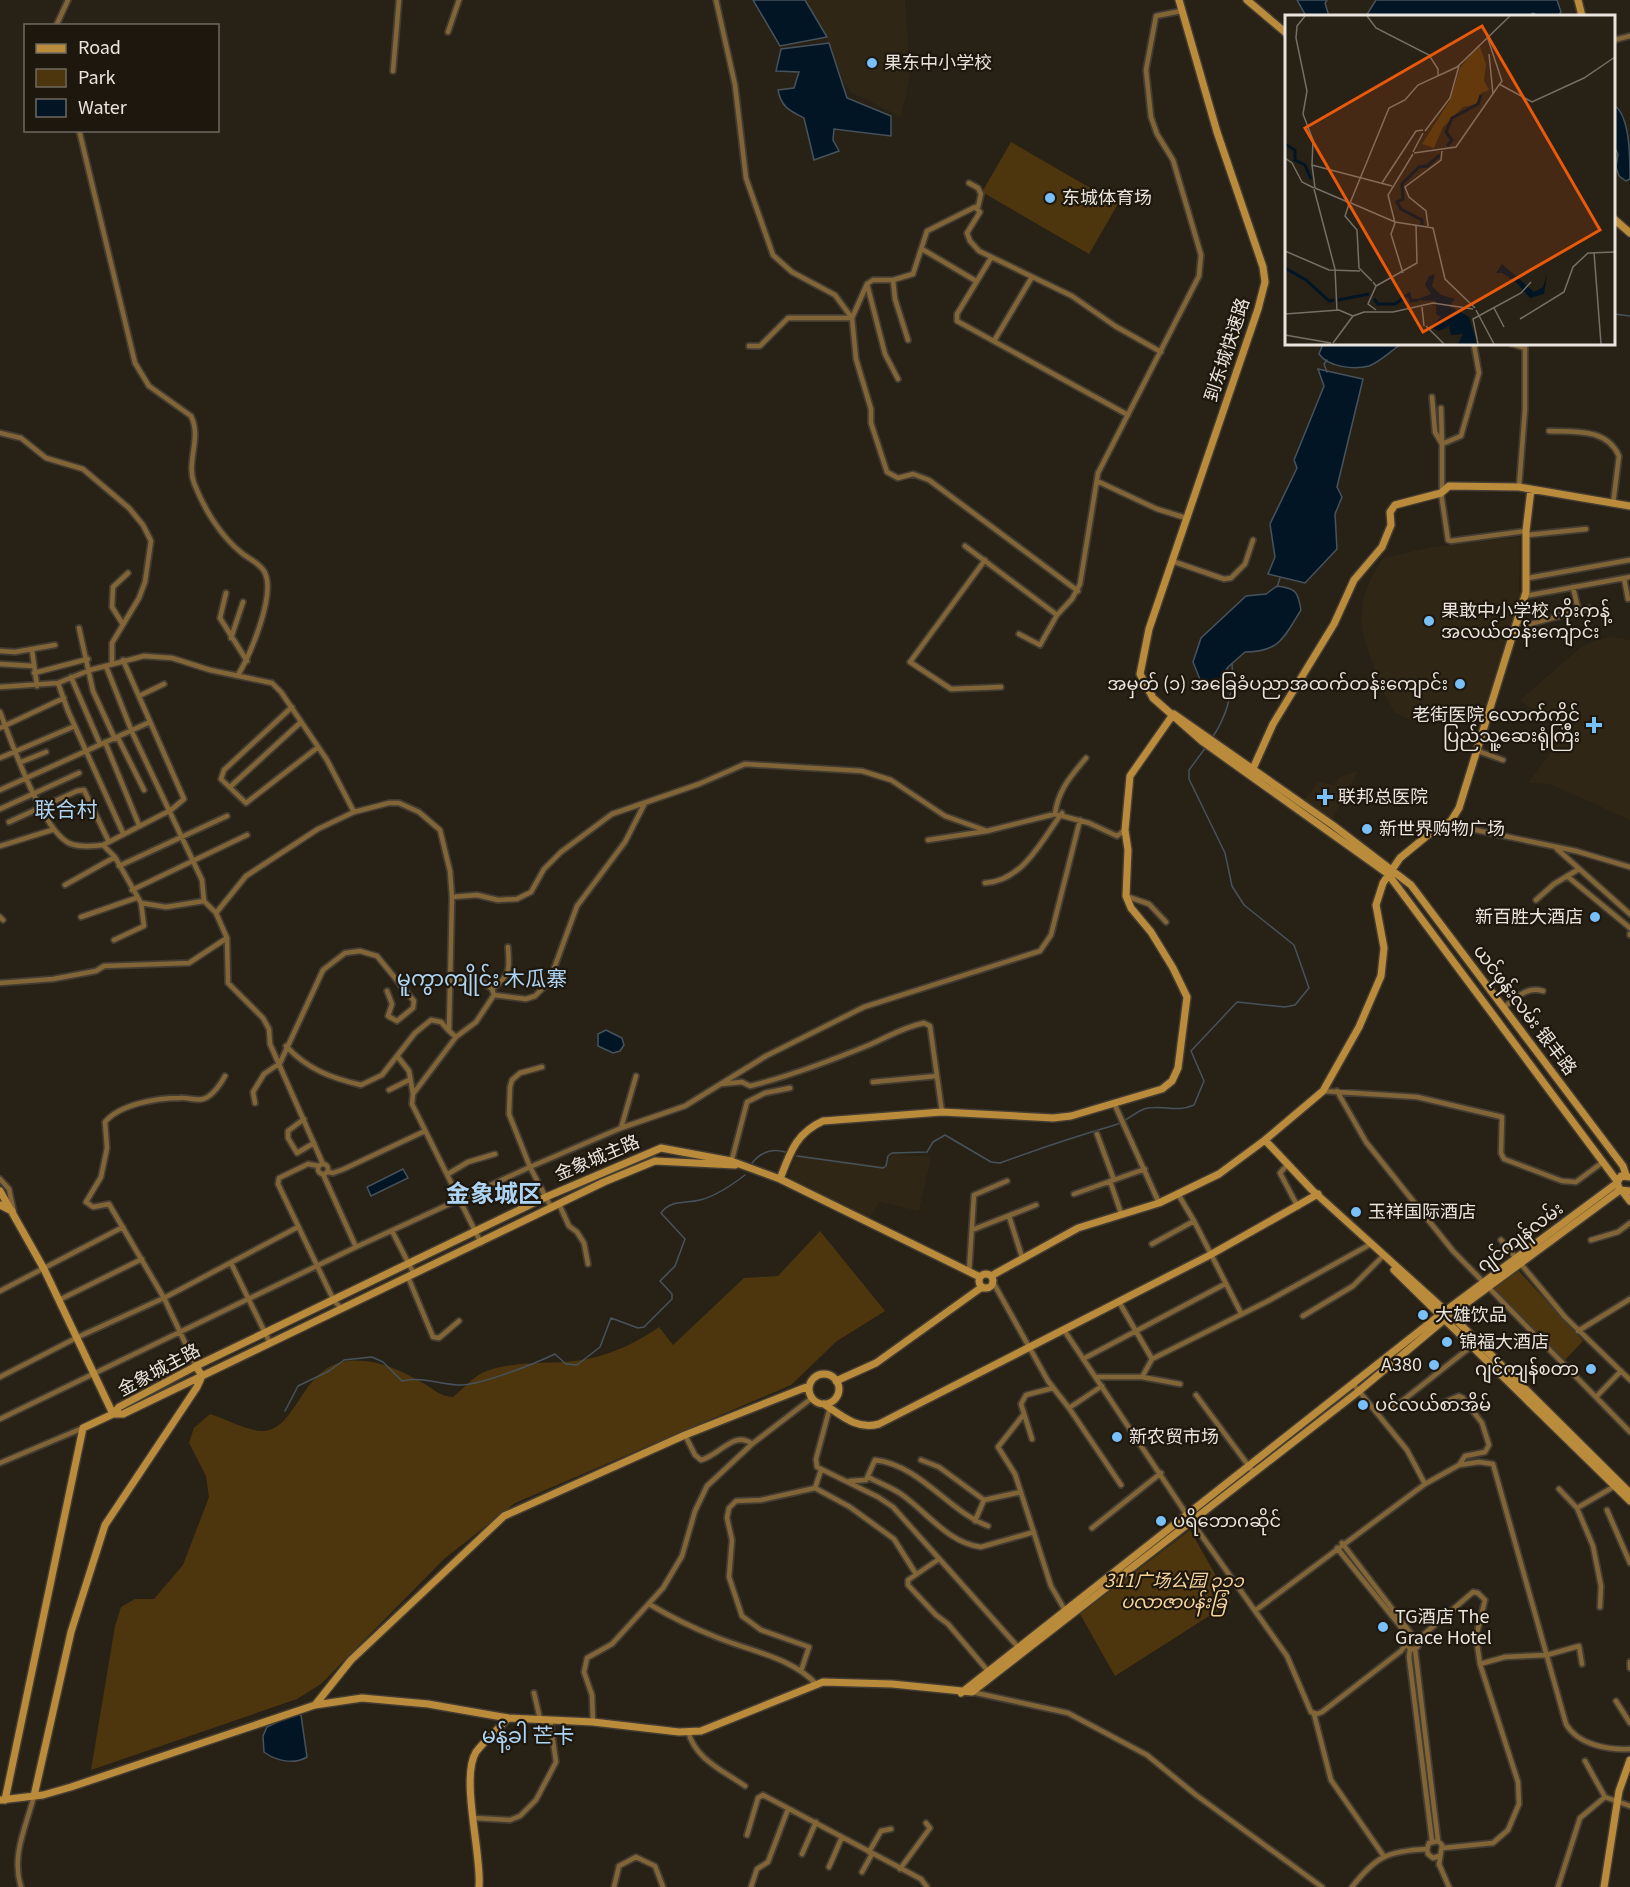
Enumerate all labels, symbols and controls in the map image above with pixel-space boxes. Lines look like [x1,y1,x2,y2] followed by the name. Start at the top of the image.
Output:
[1285,15,1615,345] inset map
[24,24,219,132] legend
[78,33,121,59] text: Road
[884,48,992,74] place label: 果东中小学校
[865,56,879,70] marker: 果东中小学校
[78,63,116,89] text: Park
[78,93,128,119] text: Water
[1062,183,1152,209] place label: 东城体育场
[1043,191,1057,205] marker: 东城体育场
[1196,294,1254,405] street label: 到东城快速路
[1441,596,1613,647] place label: 果敢中小学校 ကိုးကန့် အလယ်တန်းကျောင်း
[1422,614,1436,628] marker: 果敢中小学校 ကိုးကန့် အလယ်တန်းကျောင်း
[1107,669,1448,699] place label: အမှတ် (၁) အခြေခံပညာအထက်တန်းကျောင်း
[1453,677,1467,691] marker: အမှတ် (၁) အခြေခံပညာအထက်တန်းကျောင်း
[1412,700,1580,751] place label: 老街医院 လောက်ကိုင် ပြည်သူ့ဆေးရုံကြီး
[1585,716,1603,734] marker: 老街医院 လောက်ကိုင် ပြည်သူ့ဆေးရုံကြီး
[1338,782,1428,808] place label: 联邦总医院
[1316,788,1334,806] marker: 联邦总医院
[35,793,98,823] district label: 联合村
[1379,814,1505,840] place label: 新世界购物广场
[1360,822,1374,836] marker: 新世界购物广场
[1475,902,1583,928] place label: 新百胜大酒店
[1588,910,1602,924] marker: 新百胜大酒店
[1466,938,1584,1082] street label: ယင်ဖုန်းလမ်း 银丰路
[397,962,567,997] district label: မူကွာကျိုင်း 木瓜寨
[550,1127,643,1186] street label: 金象城主路
[446,1174,542,1209] district label: 金象城区
[1470,1194,1570,1280] street label: ဂျင်ကျန်လမ်း
[1368,1197,1476,1223] place label: 玉祥国际酒店
[1349,1205,1363,1219] marker: 玉祥国际酒店
[1435,1300,1507,1326] place label: 大雄饮品
[1416,1308,1430,1322] marker: 大雄饮品
[1459,1327,1549,1353] place label: 锦福大酒店
[1440,1335,1454,1349] marker: 锦福大酒店
[112,1336,204,1401] street label: 金象城主路
[1381,1350,1422,1376] place label: A380
[1475,1354,1579,1384] place label: ဂျင်ကျန်စတာ
[1427,1358,1441,1372] marker: A380
[1584,1362,1598,1376] marker: ဂျင်ကျန်စတာ
[1375,1390,1491,1416] place label: ပင်လယ်စာအိမ်
[1356,1398,1370,1412] marker: ပင်လယ်စာအိမ်
[1129,1422,1219,1448] place label: 新农贸市场
[1110,1430,1124,1444] marker: 新农贸市场
[1173,1506,1281,1536] place label: ပရိဘောဂဆိုင်
[1154,1514,1168,1528] marker: ပရိဘောဂဆိုင်
[1104,1566,1245,1617] park label: 311广场公园 ၃၁၁ ပလာဇာပန်းခြံ
[1395,1602,1492,1649] place label: TG酒店 The Grace Hotel
[1376,1620,1390,1634] marker: TG酒店 The Grace Hotel
[482,1719,574,1753] district label: မန့်ခါ 芒卡

